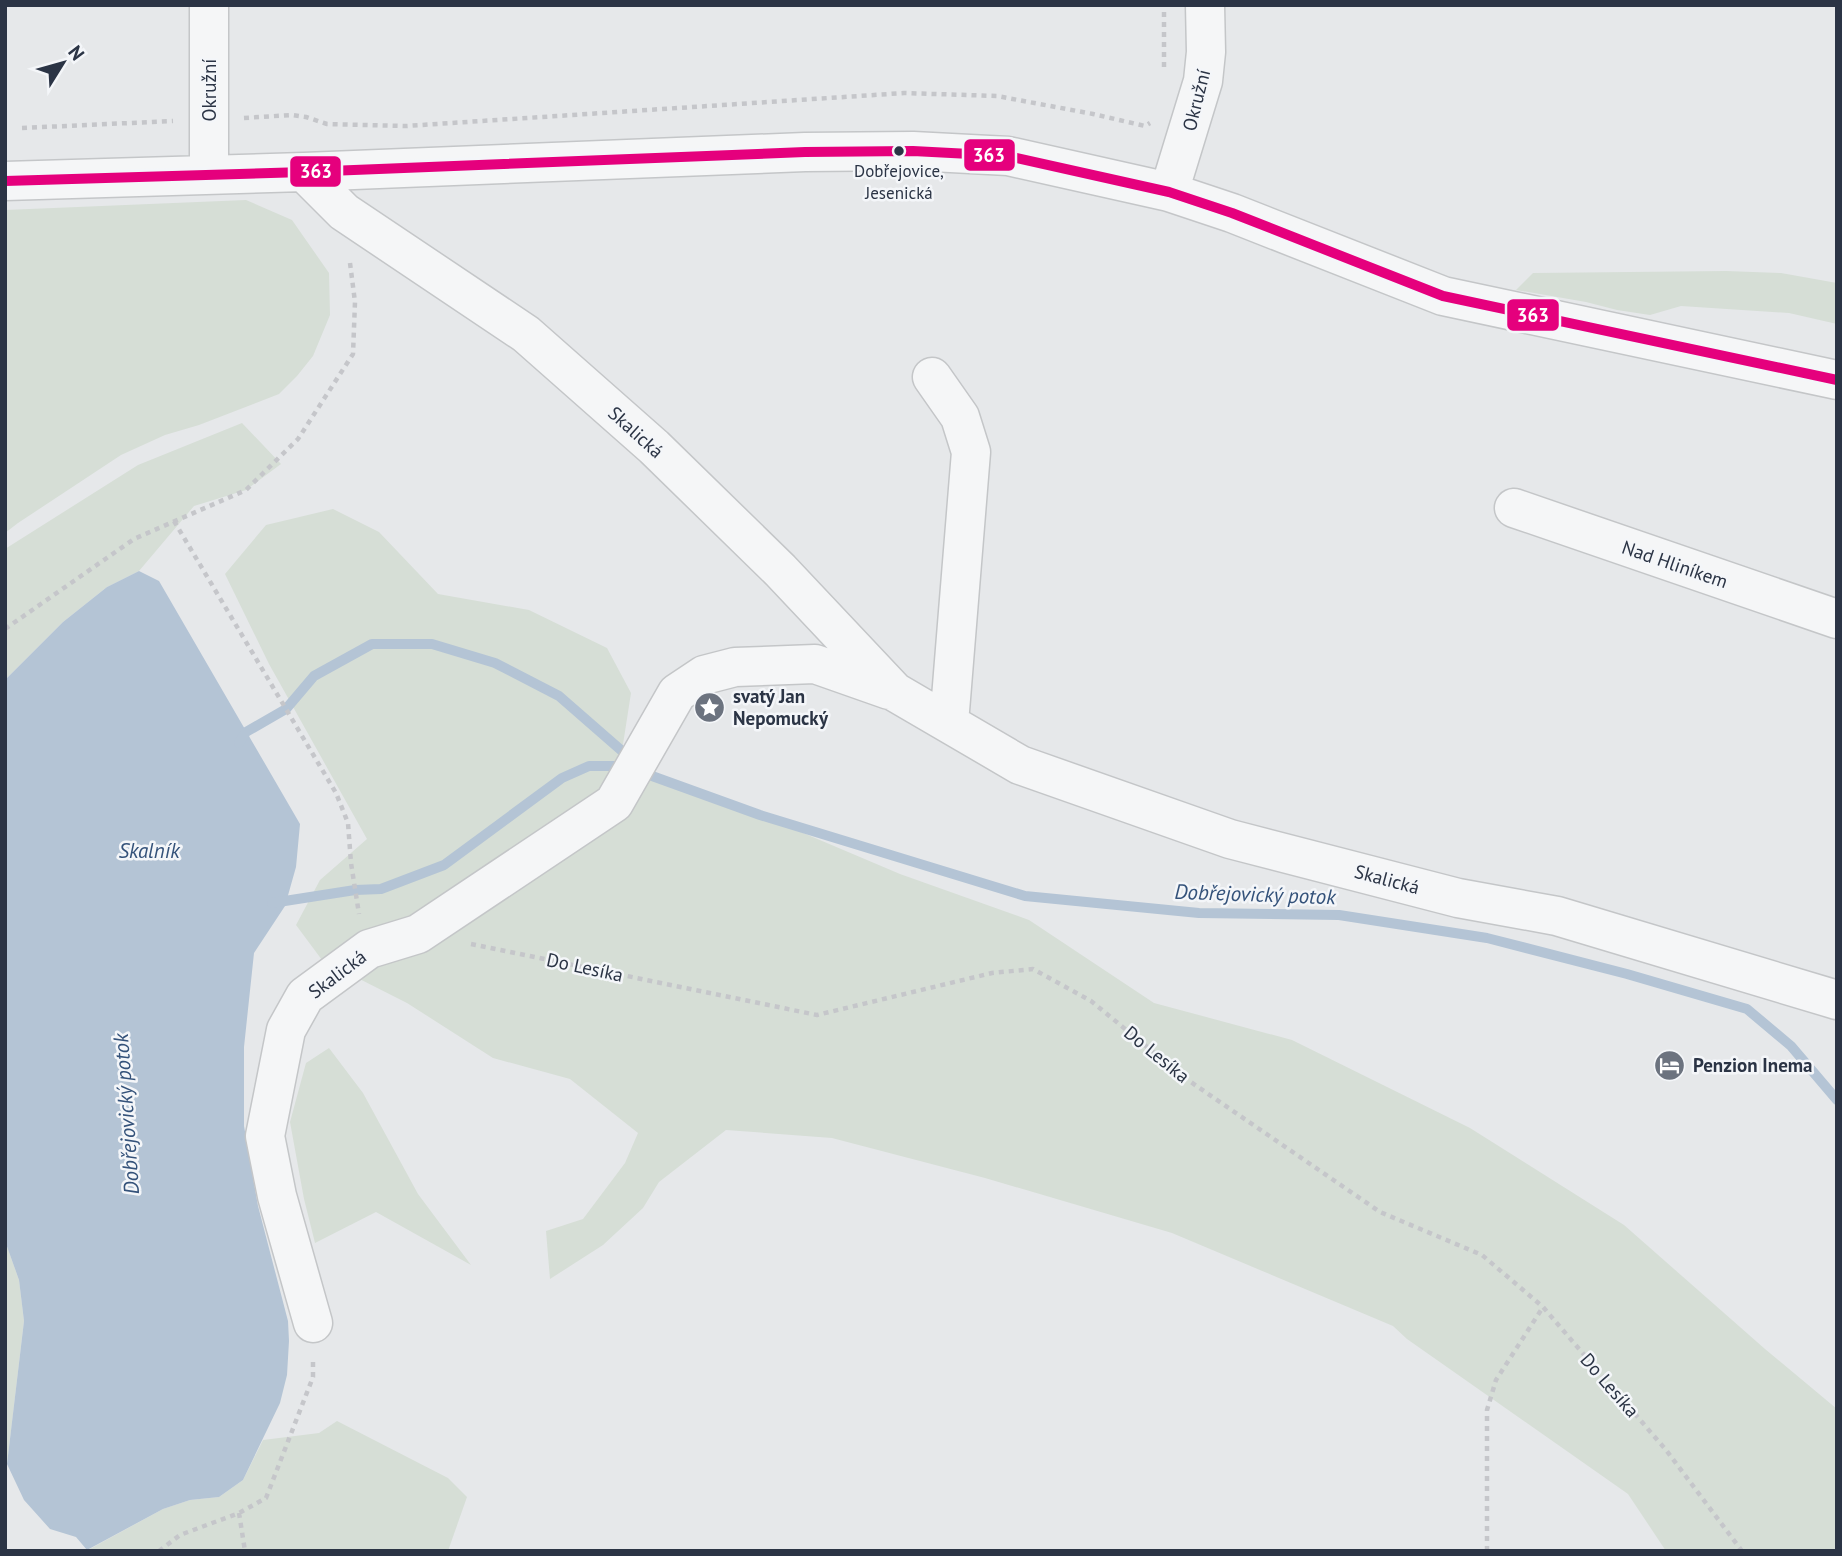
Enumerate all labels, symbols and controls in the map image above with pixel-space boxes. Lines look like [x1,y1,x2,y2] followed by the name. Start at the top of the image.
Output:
[28,28,98,98] north arrow
[63,41,90,65] text: N
[197,59,221,121] street label: Okružní
[1177,67,1215,133] street label: Okružní
[963,138,1016,172] line badge: 363
[973,143,1005,167] text: 363
[892,144,906,158] marker: Dobřejovice, Jesenická
[289,155,342,188] line badge: 363
[300,159,332,183] text: 363
[854,160,944,204] place label: Dobřejovice, Jesenická
[1506,298,1560,332] line badge: 363
[1517,303,1549,327] text: 363
[603,401,669,463] street label: Skalická
[1619,535,1731,593] street label: Nad Hliníkem
[733,684,829,730] place label: svatý Jan Nepomucký
[693,690,727,724] place icon: svatý Jan Nepomucký
[118,837,181,864] water label: Skalník
[1352,859,1422,899] street label: Skalická
[1174,878,1338,910] water label: Dobřejovický potok
[303,944,371,1004] street label: Skalická
[545,947,625,987] street label: Do Lesíka
[1119,1020,1195,1088] street label: Do Lesíka
[107,1031,145,1195] water label: Dobřejovický potok
[1653,1048,1687,1082] hotel icon: Penzion Inema
[1693,1053,1813,1077] place label: Penzion Inema
[1575,1348,1645,1422] street label: Do Lesíka

